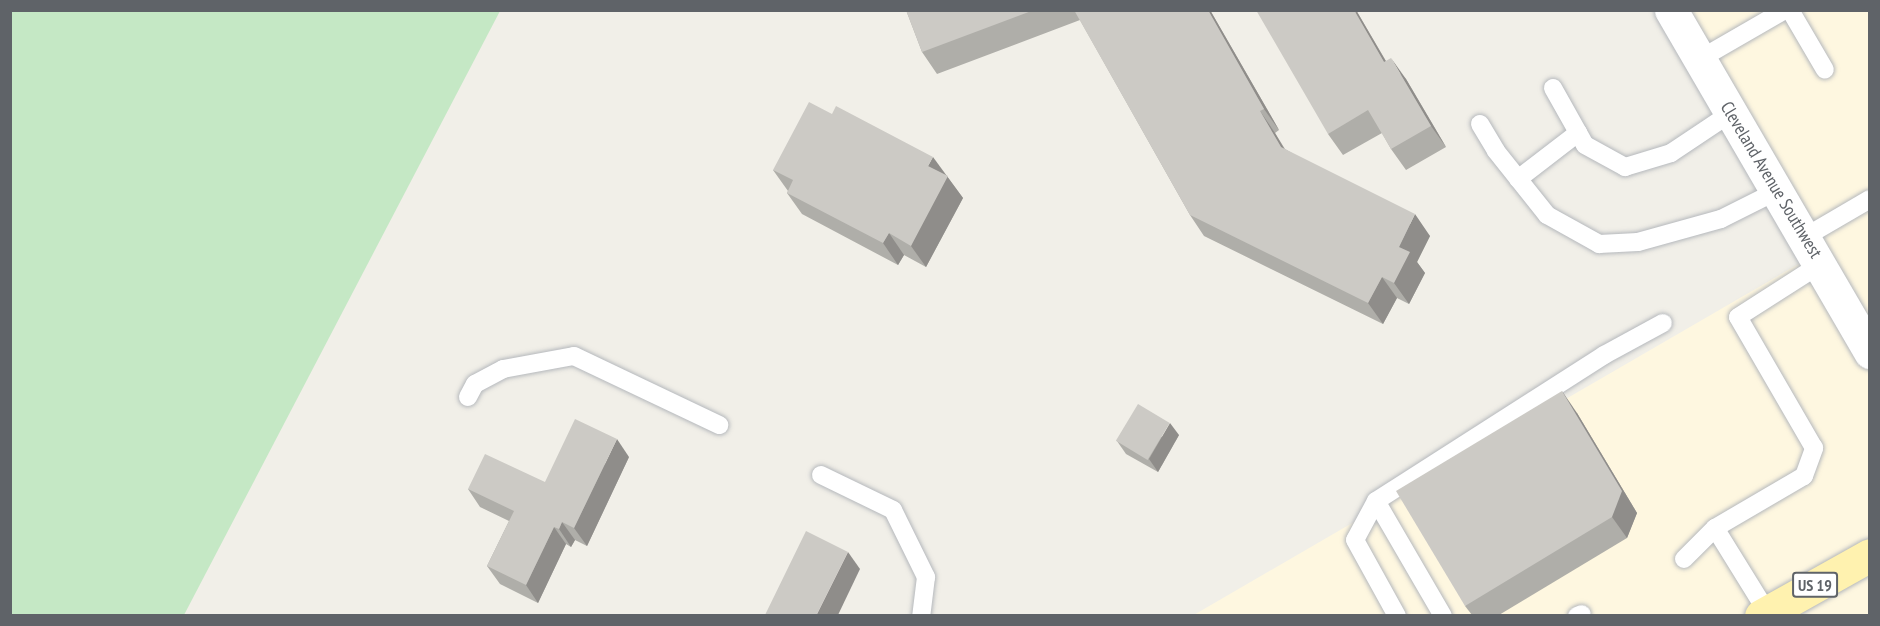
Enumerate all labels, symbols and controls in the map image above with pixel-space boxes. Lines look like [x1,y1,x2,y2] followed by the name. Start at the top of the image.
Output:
[1716,98,1826,262] street label: Cleveland Avenue Southwest
[1791,572,1839,598] road number: US 19

